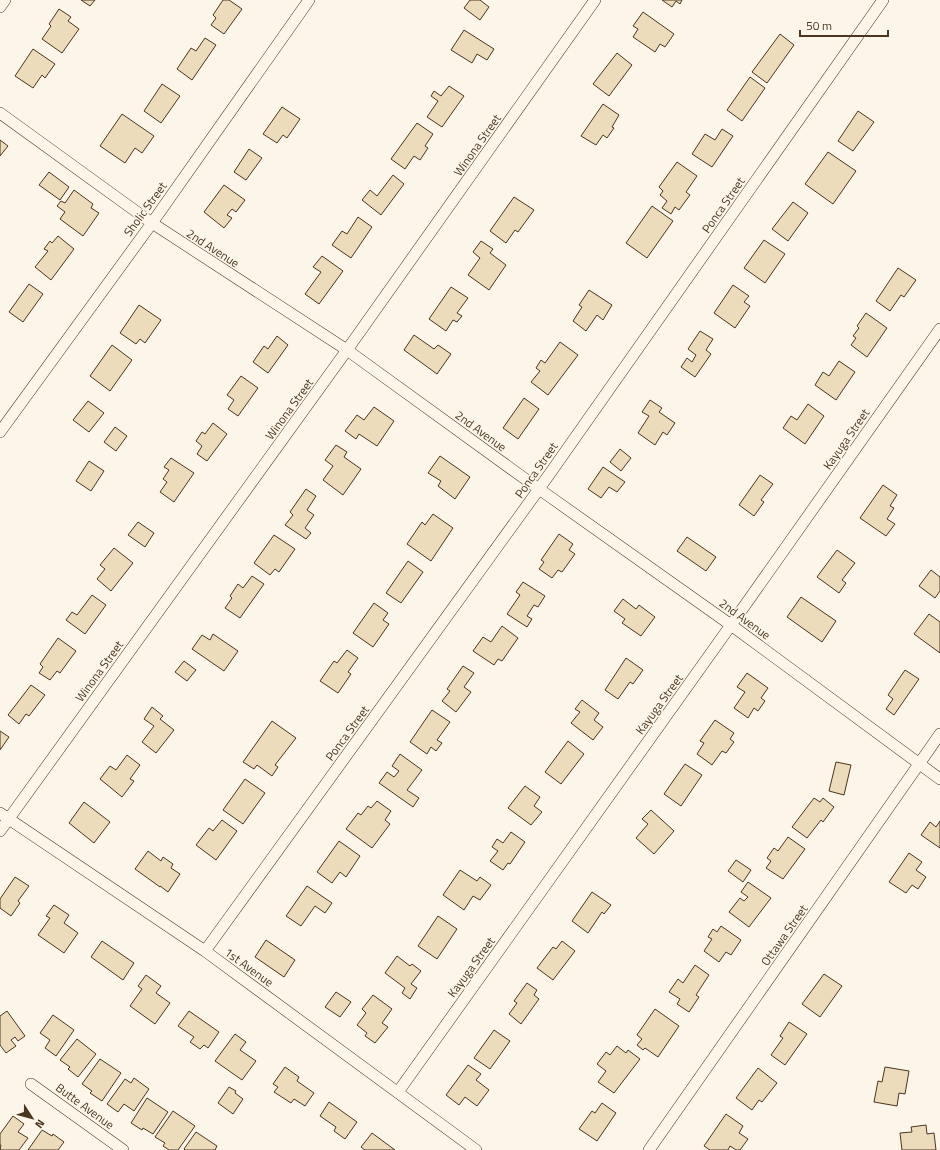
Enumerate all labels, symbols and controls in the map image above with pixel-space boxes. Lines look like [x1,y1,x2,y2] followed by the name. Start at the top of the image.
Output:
[800,12,888,38] scale bar
[806,16,832,35] text: 50 m
[449,109,506,180] street label: Winona Street
[697,172,750,237] street label: Ponca Street
[119,177,172,240] street label: Sholic Street
[183,224,243,272] street label: 2nd Avenue
[260,374,318,444] street label: Winona Street
[818,404,875,473] street label: Kayuga Street
[451,406,511,456] street label: 2nd Avenue
[510,437,563,502] street label: Ponca Street
[715,594,775,644] street label: 2nd Avenue
[70,636,128,706] street label: Winona Street
[631,669,688,738] street label: Kayuga Street
[320,701,374,765] street label: Ponca Street
[756,900,813,970] street label: Ottawa Street
[443,932,500,1001] street label: Kayuga Street
[220,943,278,991] street label: 1st Avenue
[52,1078,118,1134] street label: Butte Avenue
[12,1098,52,1138] north arrow
[31,1116,49,1132] text: N

